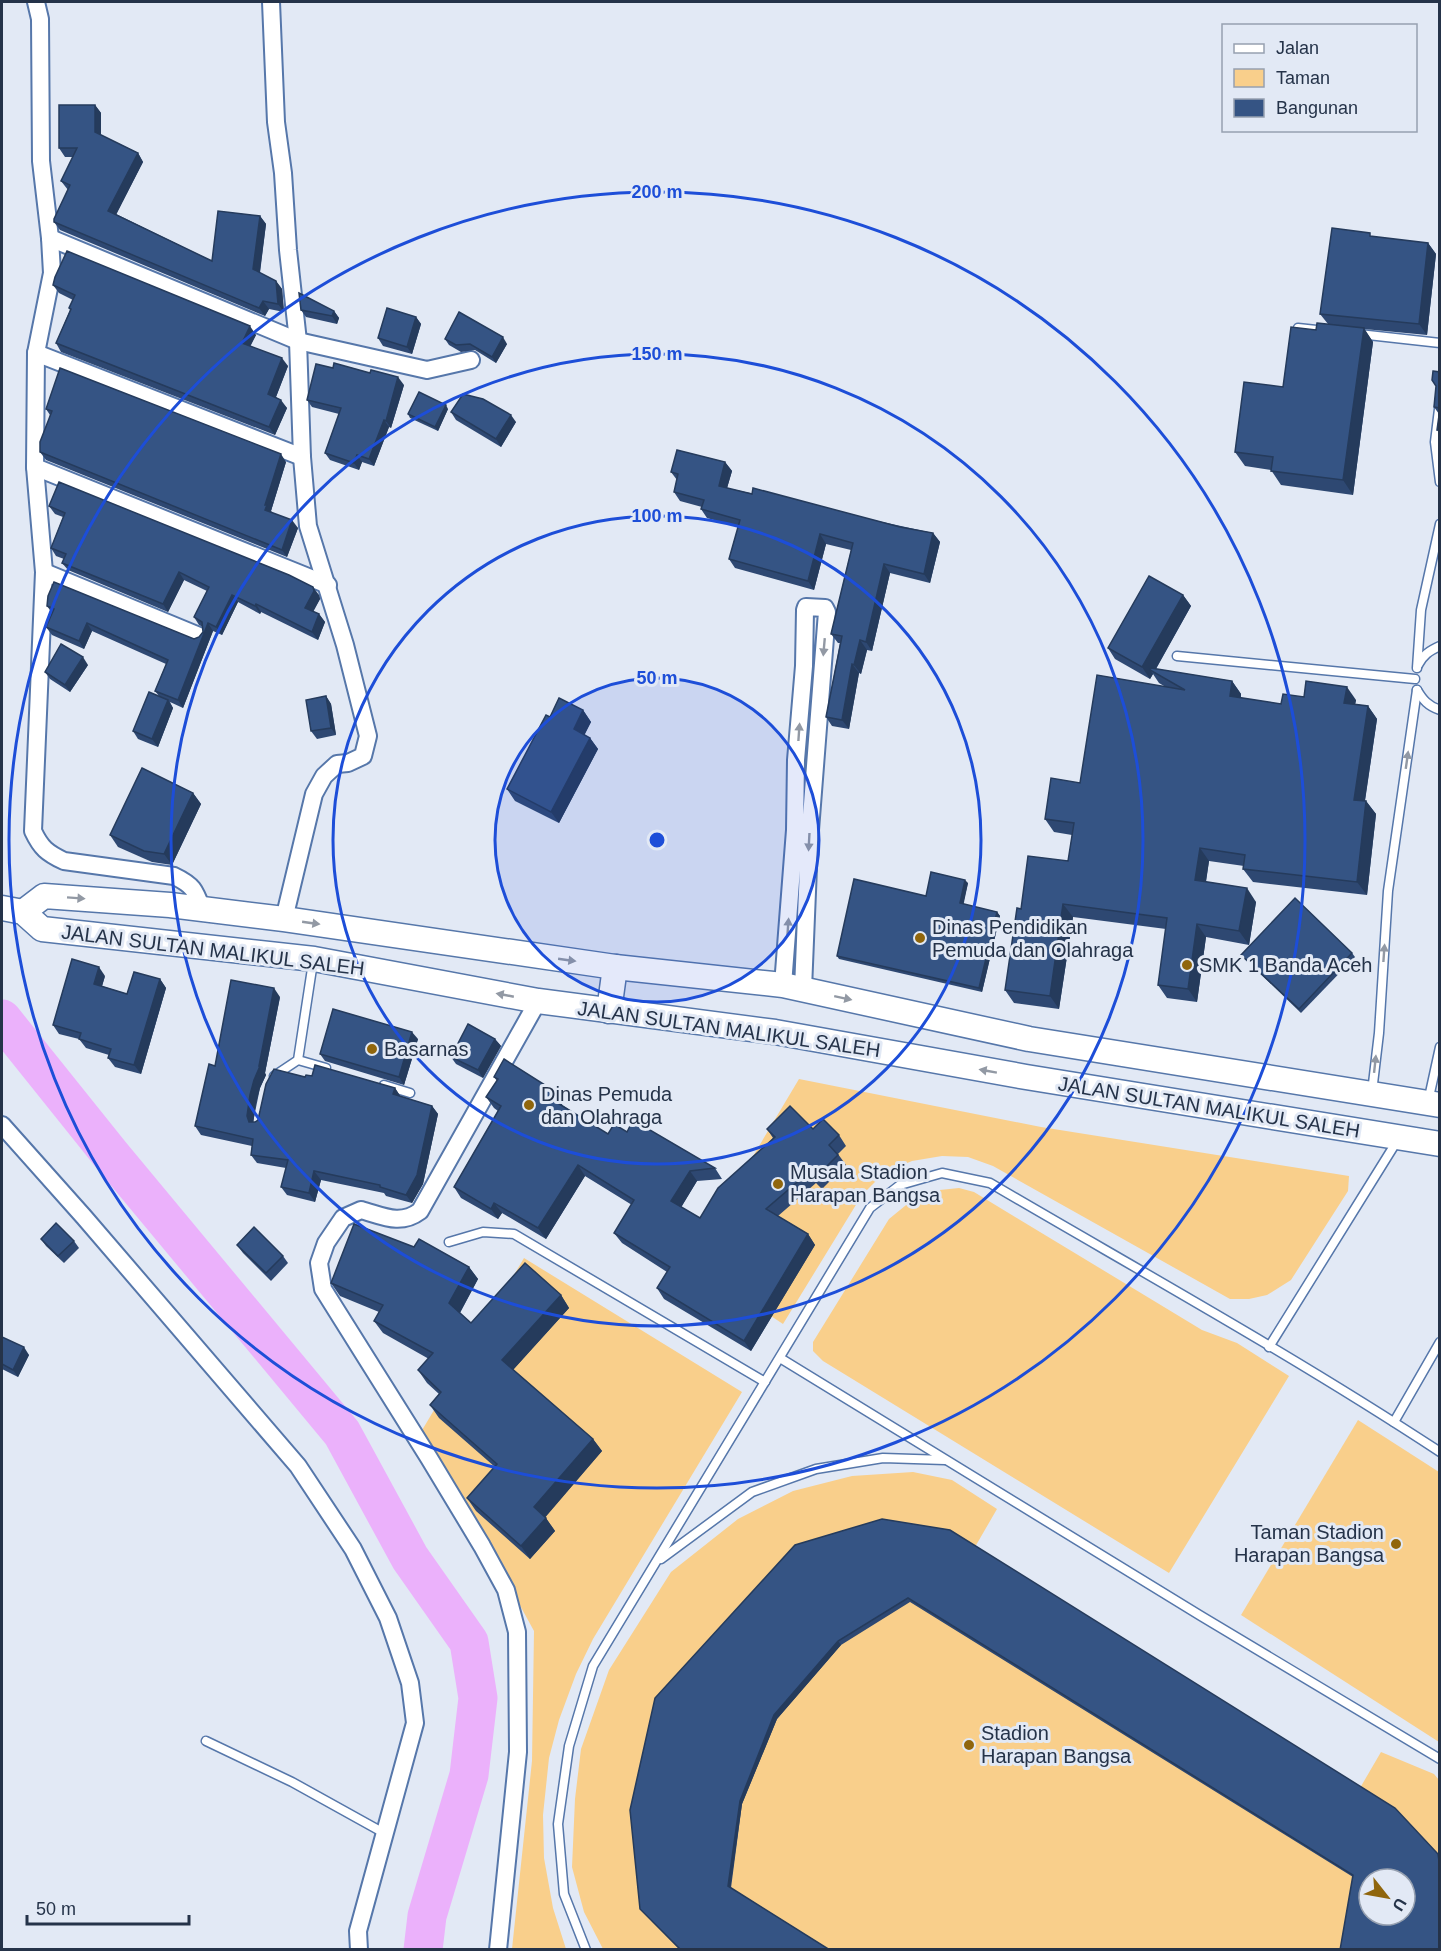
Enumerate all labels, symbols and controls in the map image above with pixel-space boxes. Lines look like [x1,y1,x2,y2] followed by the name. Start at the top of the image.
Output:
[1222,24,1417,132] legend
[1276,38,1319,58] text: Jalan
[1276,68,1330,88] text: Taman
[1276,98,1358,118] text: Bangunan
[631,182,683,202] text: 200 m
[631,344,683,364] text: 150 m
[631,506,683,526] text: 100 m
[819,638,829,657] one-way arrow
[636,668,678,688] text: 50 m
[794,723,803,742] one-way arrow
[1402,750,1411,769] one-way arrow
[647,830,667,850] centre of rings
[805,832,814,851] one-way arrow
[66,893,85,903] one-way arrow
[932,916,1134,961] place label: Dinas Pendidikan Pemuda dan Olahraga
[783,917,793,936] one-way arrow
[302,919,321,928] one-way arrow
[60,920,366,980] street label: JALAN SULTAN MALIKUL SALEH
[913,931,927,945] marker: Dinas Pendidikan Pemuda dan Olahraga
[1379,944,1388,963] one-way arrow
[1199,954,1372,976] place label: SMK 1 Banda Aceh
[557,955,576,964] one-way arrow
[1180,958,1194,972] marker: SMK 1 Banda Aceh
[495,990,514,999] one-way arrow
[833,994,852,1003] one-way arrow
[576,997,882,1061] street label: JALAN SULTAN MALIKUL SALEH
[384,1038,469,1060] place label: Basarnas
[365,1042,379,1056] marker: Basarnas
[1370,1054,1380,1073] one-way arrow
[978,1066,997,1075] one-way arrow
[1057,1072,1361,1142] street label: JALAN SULTAN MALIKUL SALEH
[541,1083,673,1128] place label: Dinas Pemuda dan Olahraga
[522,1098,536,1112] marker: Dinas Pemuda dan Olahraga
[790,1161,941,1206] place label: Musala Stadion Harapan Bangsa
[771,1177,785,1191] marker: Musala Stadion Harapan Bangsa
[1234,1521,1385,1566] place label: Taman Stadion Harapan Bangsa
[1389,1537,1403,1551] marker: Taman Stadion Harapan Bangsa
[981,1722,1132,1767] place label: Stadion Harapan Bangsa
[962,1738,976,1752] marker: Stadion Harapan Bangsa
[1357,1867,1417,1927] north arrow
[27,1888,189,1926] scale bar
[1389,1895,1410,1914] text: U
[36,1899,76,1919] text: 50 m

